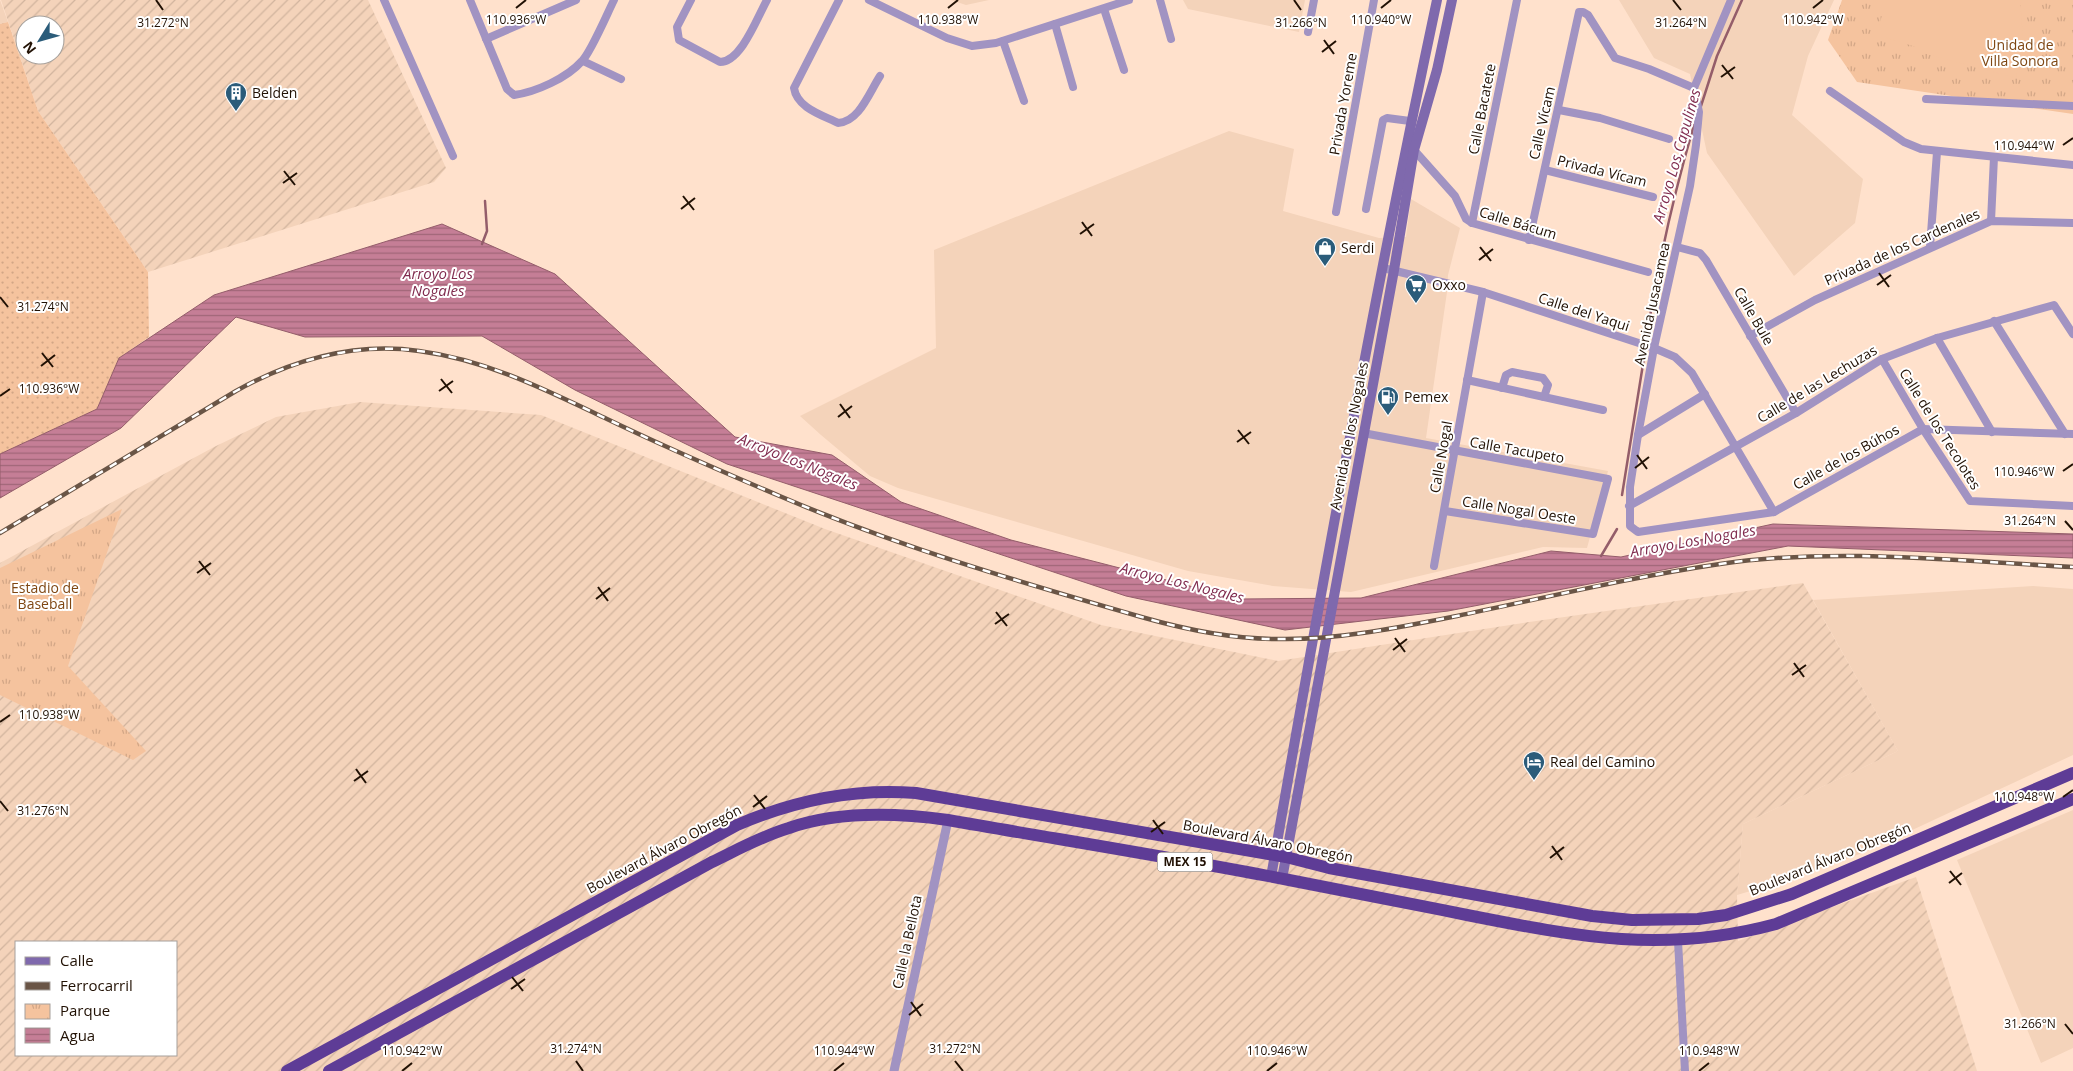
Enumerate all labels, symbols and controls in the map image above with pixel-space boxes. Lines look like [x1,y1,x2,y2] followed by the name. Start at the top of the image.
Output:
[486,11,546,28] text: 110.936°W
[918,11,978,28] text: 110.938°W
[1351,11,1411,28] text: 110.940°W
[1783,11,1843,28] text: 110.942°W
[137,14,189,31] text: 31.272°N
[1275,14,1327,31] text: 31.266°N
[1655,14,1707,31] text: 31.264°N
[15,15,65,65] north arrow
[1982,35,2058,70] park label: Unidad de Villa Sonora
[18,38,40,58] text: N
[1324,51,1361,156] street label: Privada Yoreme
[1463,62,1500,156] street label: Calle Bacatete
[224,81,248,112] building icon: Belden
[252,83,297,102] place label: Belden
[1524,84,1559,161] street label: Calle Vícam
[1647,86,1705,226] water label: Arroyo Los,Capulines
[1994,137,2054,154] text: 110.944°W
[1555,150,1649,191] street label: Privada Vícam
[1477,202,1559,243] street label: Calle Bácum
[1821,204,1983,289] street label: Privada de los Cardenales
[1313,236,1337,267] shop icon: Serdi
[1341,238,1374,257] place label: Serdi
[1629,240,1674,367] street label: Avenida Jusacamea
[402,263,474,300] water label: Arroyo Los Nogales
[1404,273,1428,304] supermarket icon: Oxxo
[1432,275,1466,294] place label: Oxxo
[1730,283,1779,348] street label: Calle Bule
[1536,288,1632,335] street label: Calle del Yaqui
[17,298,69,315] text: 31.274°N
[1753,340,1881,427] street label: Calle de las Lechuzas
[1325,360,1372,512] street label: Avenida de los Nogales
[1895,364,1986,493] street label: Calle de los Tecolotes
[19,380,79,397] text: 110.936°W
[1376,385,1400,416] fuel station icon: Pemex
[1404,387,1449,406] place label: Pemex
[1425,419,1456,495] street label: Calle Nogal
[1789,419,1903,494] street label: Calle de los Búhos
[735,428,861,494] water label: Arroyo Los Nogales
[1468,432,1566,467] street label: Calle Tacupeto
[1994,463,2054,480] text: 110.946°W
[1461,491,1577,528] street label: Calle Nogal Oeste
[2004,512,2056,529] text: 31.264°N
[1628,519,1758,561] water label: Arroyo Los Nogales
[1117,557,1247,607] water label: Arroyo Los Nogales
[11,578,79,613] park label: Estadio de Baseball
[19,706,79,723] text: 110.938°W
[1522,750,1546,781] hotel icon: Real del Camino
[1550,752,1655,771] place label: Real del Camino
[1994,788,2054,805] text: 110.948°W
[583,800,744,897] street label: Boulevard Álvaro Obregón
[17,802,69,819] text: 31.276°N
[1182,815,1355,866] street label: Boulevard Álvaro Obregón
[1746,817,1913,900] street label: Boulevard Álvaro Obregón
[1158,852,1212,872] road number: MEX 15
[887,893,926,990] street label: Calle la Bellota
[15,941,178,1056] legend
[60,950,94,970] text: Calle
[60,975,133,995] text: Ferrocarril
[60,1000,110,1020] text: Parque
[2004,1015,2056,1032] text: 31.266°N
[60,1025,95,1045] text: Agua
[550,1040,602,1057] text: 31.274°N
[929,1040,981,1057] text: 31.272°N
[382,1042,442,1059] text: 110.942°W
[814,1042,874,1059] text: 110.944°W
[1247,1042,1307,1059] text: 110.946°W
[1679,1042,1739,1059] text: 110.948°W

